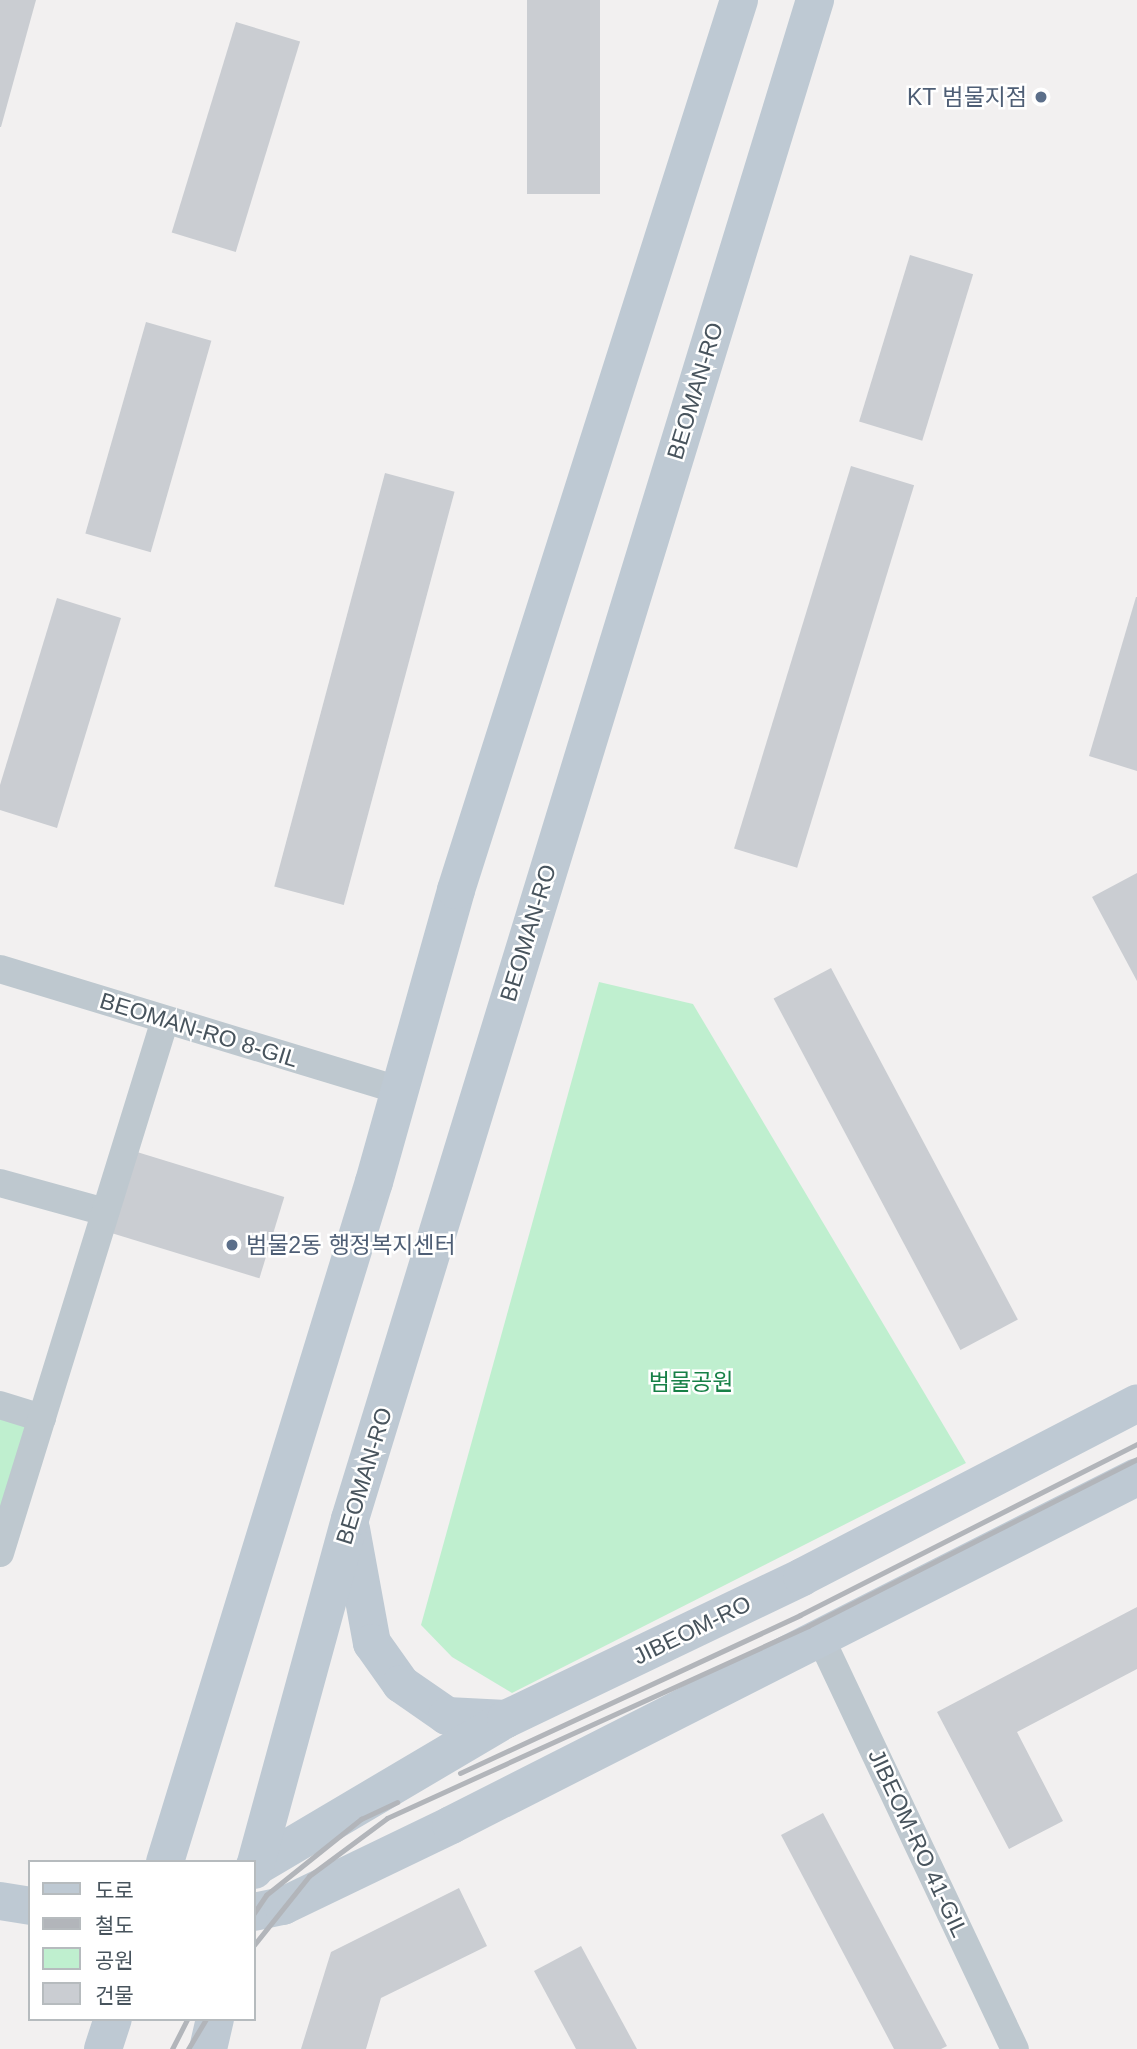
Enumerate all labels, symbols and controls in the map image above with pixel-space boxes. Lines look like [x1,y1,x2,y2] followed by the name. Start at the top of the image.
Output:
[907,83,1027,111] place label: KT 범물지점
[1033,89,1049,105] marker: KT 범물지점
[661,319,729,463] street label: BEOMAN-RO
[494,861,562,1005] street label: BEOMAN-RO
[97,987,301,1073] street label: BEOMAN-RO 8-GIL
[246,1231,456,1259] place label: 범물2동 행정복지센터
[224,1237,240,1253] marker: 범물2동 행정복지센터
[649,1368,733,1396] park label: 범물공원
[330,1404,398,1548] street label: BEOMAN-RO
[629,1590,755,1670] street label: JIBEOM-RO
[862,1745,974,1941] street label: JIBEOM-RO 41-GIL
[28,1860,256,2021] legend
[95,1879,134,1902] text: 도로
[95,1914,134,1937] text: 철도
[95,1949,134,1972] text: 공원
[95,1984,134,2007] text: 건물

